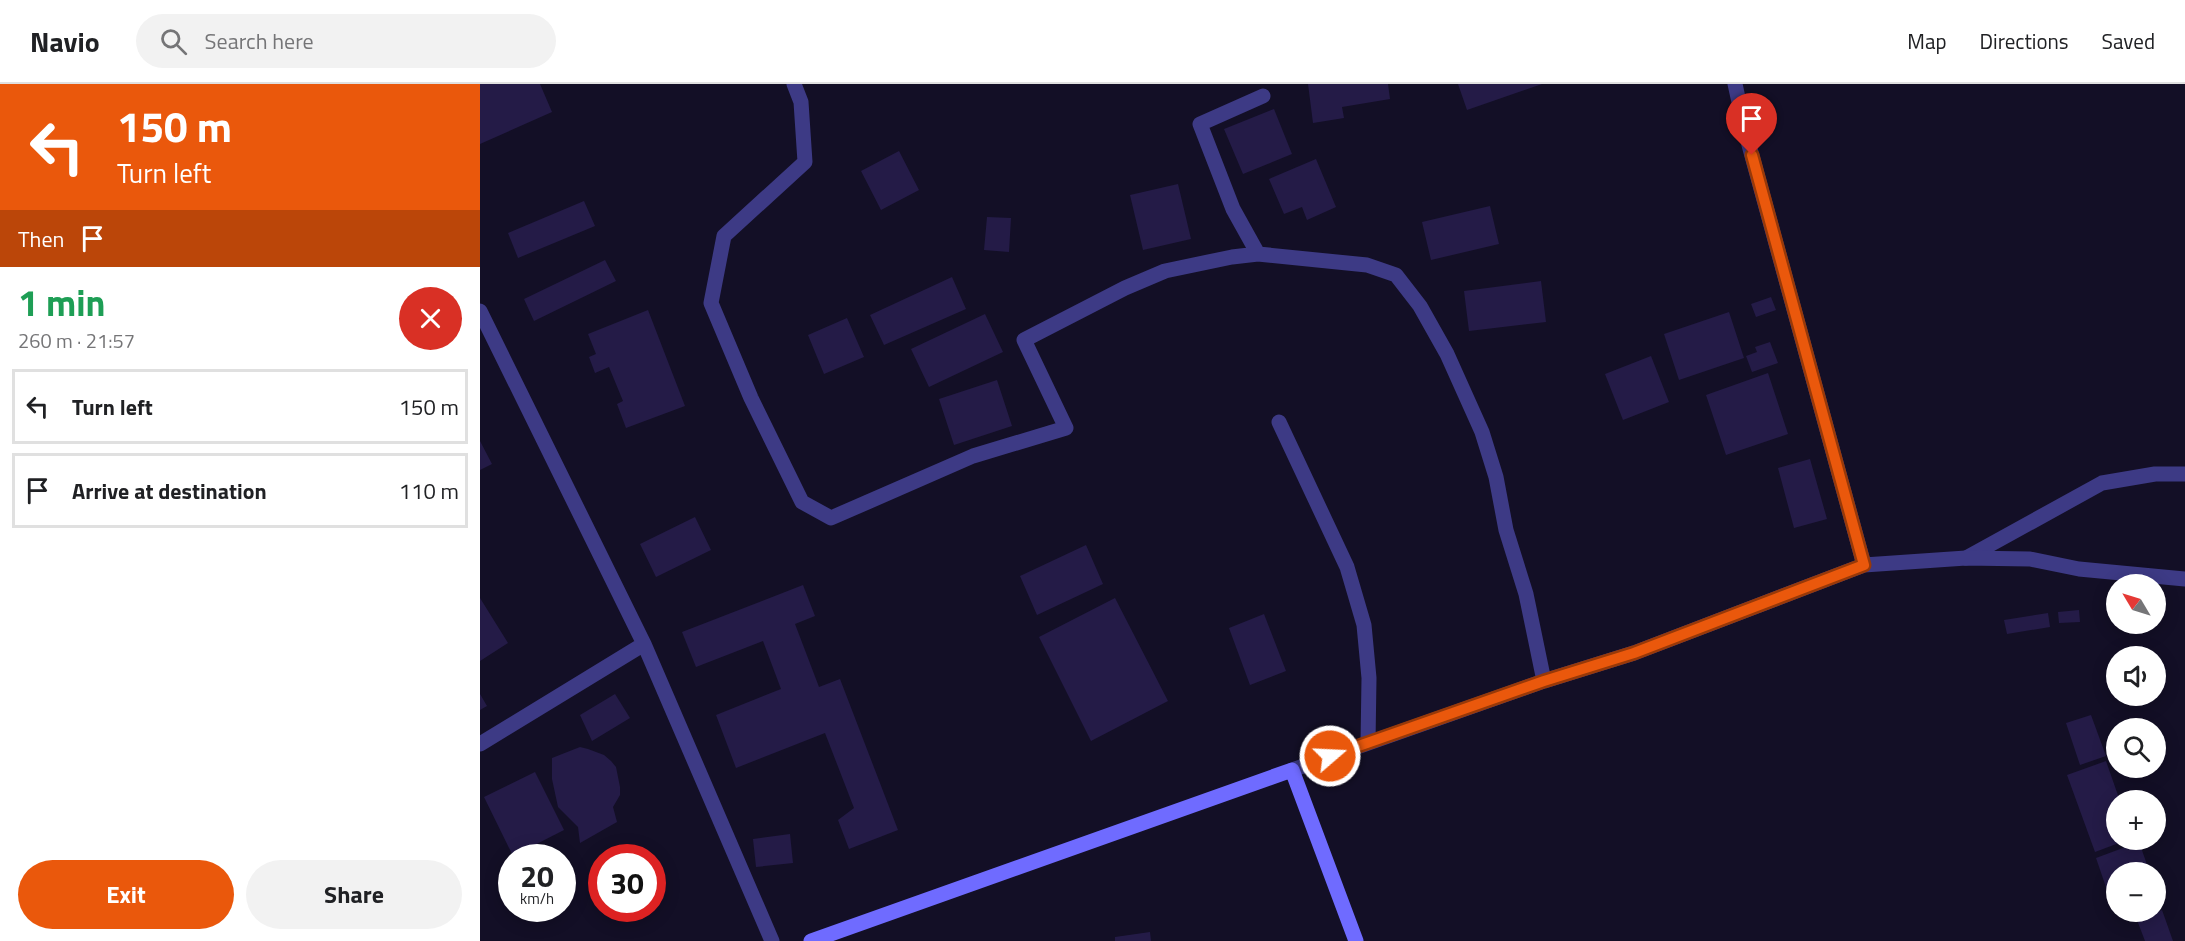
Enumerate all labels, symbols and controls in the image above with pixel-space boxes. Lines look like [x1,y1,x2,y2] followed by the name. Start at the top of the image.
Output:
[136,14,556,68] search box
[30,20,100,63] text: Navio
[205,24,314,58] text: Search here
[157,25,190,58] icon: search
[1907,25,1947,57] text: Map
[1980,25,2069,57] text: Directions
[2102,25,2155,57] text: Saved
[1726,93,1777,155] pin
[117,94,232,158] text: 150 m
[1735,102,1768,135] icon: arrive
[18,108,96,186] icon: left
[117,152,211,193] text: Turn left
[18,222,64,256] text: Then
[76,222,109,255] icon: arrive
[18,275,105,330] text: 1 min
[399,287,462,350] button: close
[18,325,135,356] text: 260 m · 21:57
[21,390,54,423] icon: left
[72,390,153,424] text: Turn left
[399,390,459,424] text: 150 m
[21,474,54,507] icon: arrive
[72,474,267,508] text: Arrive at destination
[399,474,459,508] text: 110 m
[2106,574,2166,634] north arrow
[2106,574,2166,922] map controls
[2106,646,2166,706] button: sound
[2106,718,2166,778] button: search
[1298,724,1362,788] position arrow
[2106,790,2166,850] button: +
[588,844,666,922] speed limit sign: 30
[520,853,554,899] text: 20
[18,860,234,929] button: Exit
[246,860,462,929] button: Share
[2106,862,2166,922] button: −
[520,887,554,910] text: km/h

